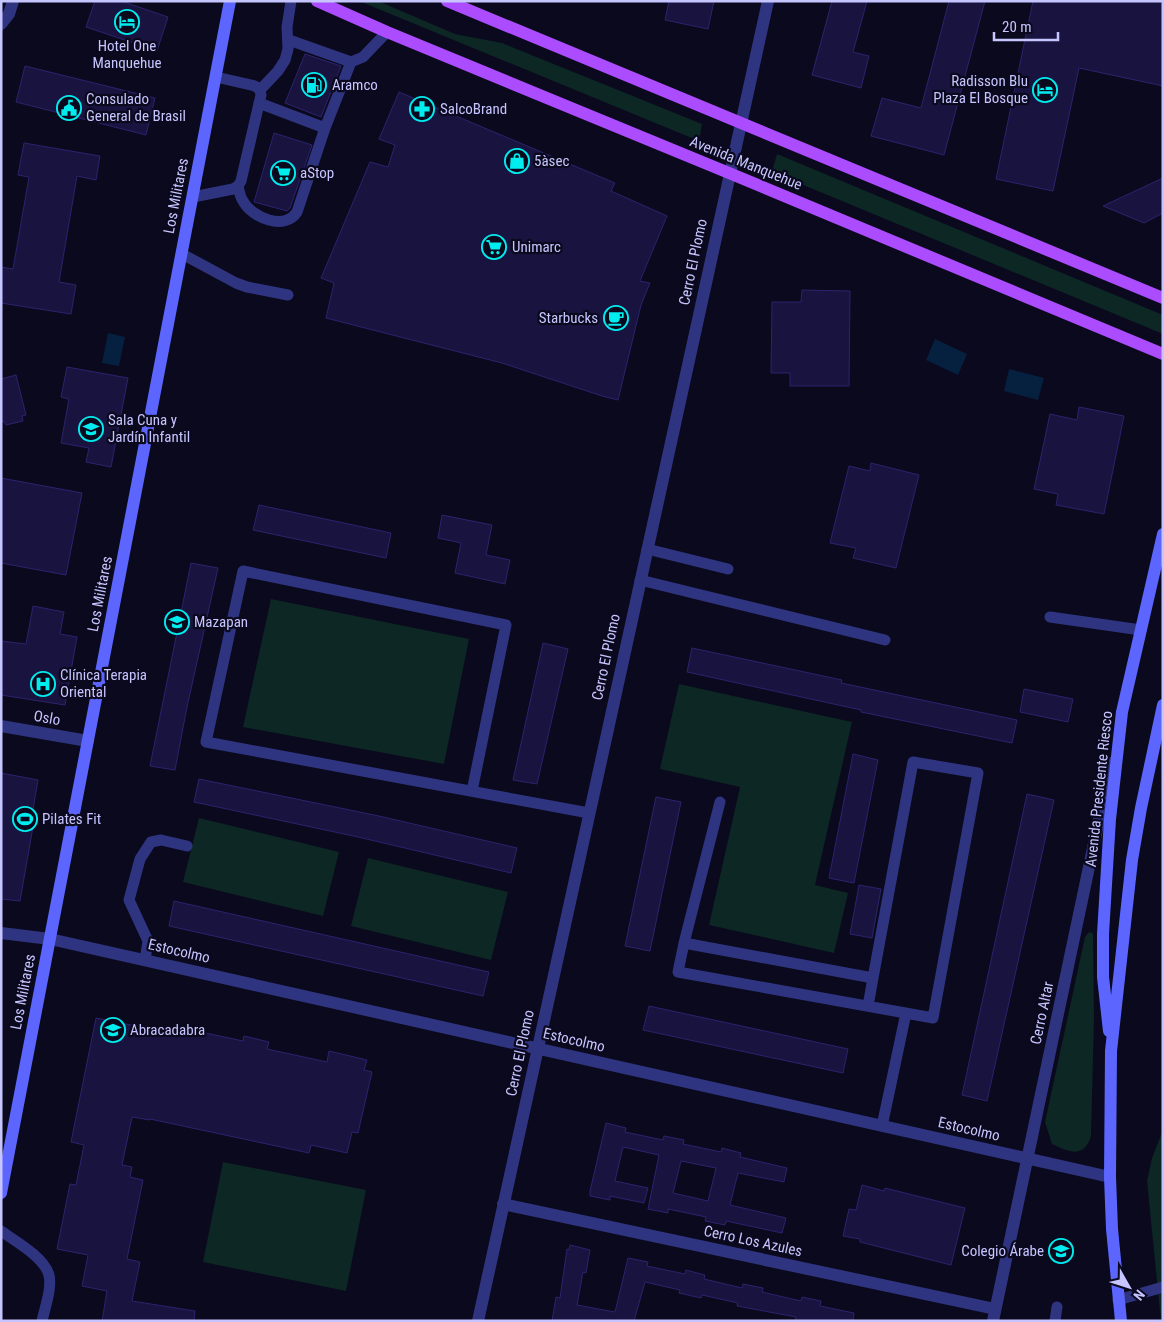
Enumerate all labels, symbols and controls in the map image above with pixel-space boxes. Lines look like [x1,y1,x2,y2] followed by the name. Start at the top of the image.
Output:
[114,9,140,35] hotel icon: Hotel One Manquehue
[994,10,1058,42] scale bar
[1002,18,1032,36] text: 20 m
[92,37,162,72] place label: Hotel One Manquehue
[301,72,327,98] fuel station icon: Aramco
[933,72,1028,107] place label: Radisson Blu Plaza El Bosque
[332,76,378,94] place label: Aramco
[1032,77,1058,103] hotel icon: Radisson Blu Plaza El Bosque
[86,90,186,125] place label: Consulado General de Brasil
[56,95,82,121] public building icon: Consulado General de Brasil
[409,96,435,122] pharmacy icon: SalcoBrand
[440,100,507,118] place label: SalcoBrand
[687,132,805,194] street label: Avenida Manquehue
[504,148,530,174] shop icon: 5àsec
[534,152,569,170] place label: 5àsec
[160,157,192,235] street label: Los Militares
[270,160,296,186] supermarket icon: aStop
[300,164,334,182] place label: aStop
[675,217,711,307] street label: Cerro El Plomo
[481,234,507,260] supermarket icon: Unimarc
[512,238,561,256] place label: Unimarc
[603,305,629,331] cafe icon: Starbucks
[539,309,598,327] place label: Starbucks
[108,411,190,446] place label: Sala Cuna y Jardín Infantil
[78,416,104,442] school or university icon: Sala Cuna y Jardín Infantil
[84,555,116,633] street label: Los Militares
[164,609,190,635] school or university icon: Mazapan
[588,612,624,702] street label: Cerro El Plomo
[194,613,248,631] place label: Mazapan
[60,666,147,701] place label: Clínica Terapia Oriental
[30,671,56,697] hospital icon: Clínica Terapia Oriental
[32,707,62,729] street label: Oslo
[1082,710,1116,868] street label: Avenida Presidente Riesco
[12,806,38,832] sports icon: Pilates Fit
[42,810,101,828] place label: Pilates Fit
[146,935,212,967] street label: Estocolmo
[7,953,39,1031] street label: Los Militares
[1027,980,1058,1046] street label: Cerro Altar
[502,1008,538,1098] street label: Cerro El Plomo
[100,1017,126,1043] school or university icon: Abracadabra
[130,1021,205,1039] place label: Abracadabra
[541,1024,607,1056] street label: Estocolmo
[936,1113,1002,1145] street label: Estocolmo
[702,1222,804,1260] street label: Cerro Los Azules
[1048,1238,1074,1264] school or university icon: Colegio Árabe
[961,1242,1044,1260] place label: Colegio Árabe
[1104,1262,1154,1312] north arrow
[1130,1287,1148,1304] text: N

